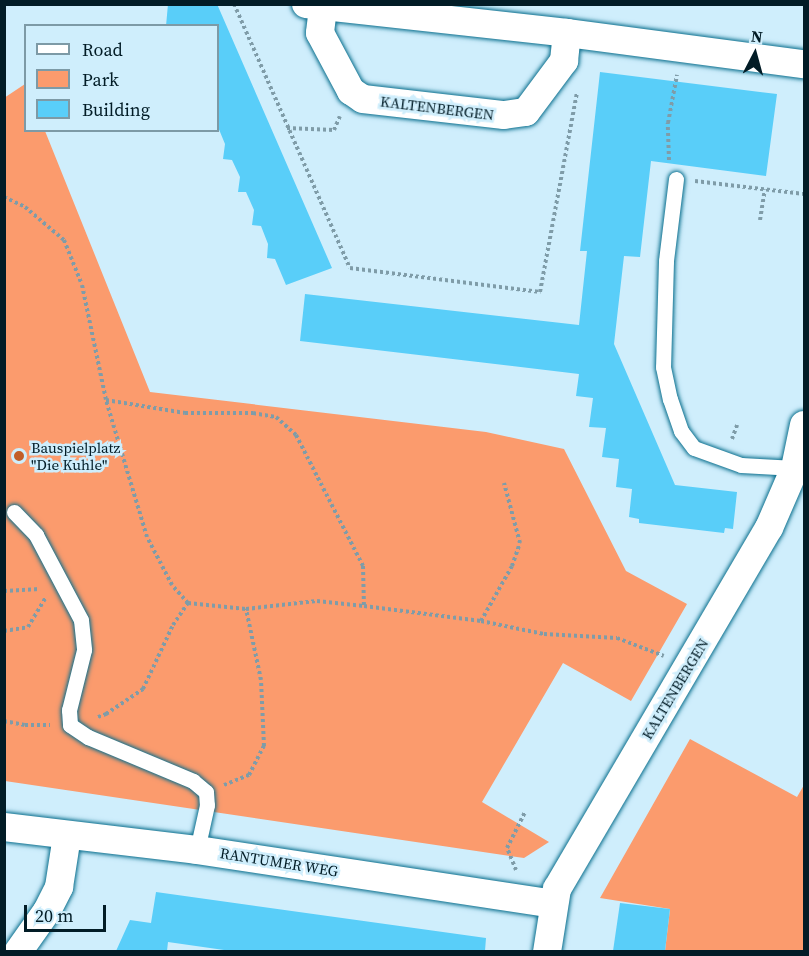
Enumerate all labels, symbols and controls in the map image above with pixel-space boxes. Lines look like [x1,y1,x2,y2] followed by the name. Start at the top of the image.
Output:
[24,24,219,132] legend
[725,24,785,84] north arrow
[750,25,764,48] text: N
[82,37,123,62] text: Road
[82,67,119,92] text: Park
[379,92,495,124] street label: KALTENBERGEN
[82,97,150,122] text: Building
[31,438,120,473] place label: Bauspielplatz "Die Kuhle"
[12,449,26,463] marker: Bauspielplatz "Die Kuhle"
[638,635,712,743] street label: KALTENBERGEN
[218,844,340,880] street label: RANTUMER WEG
[27,893,110,931] scale bar
[35,903,73,928] text: 20 m

